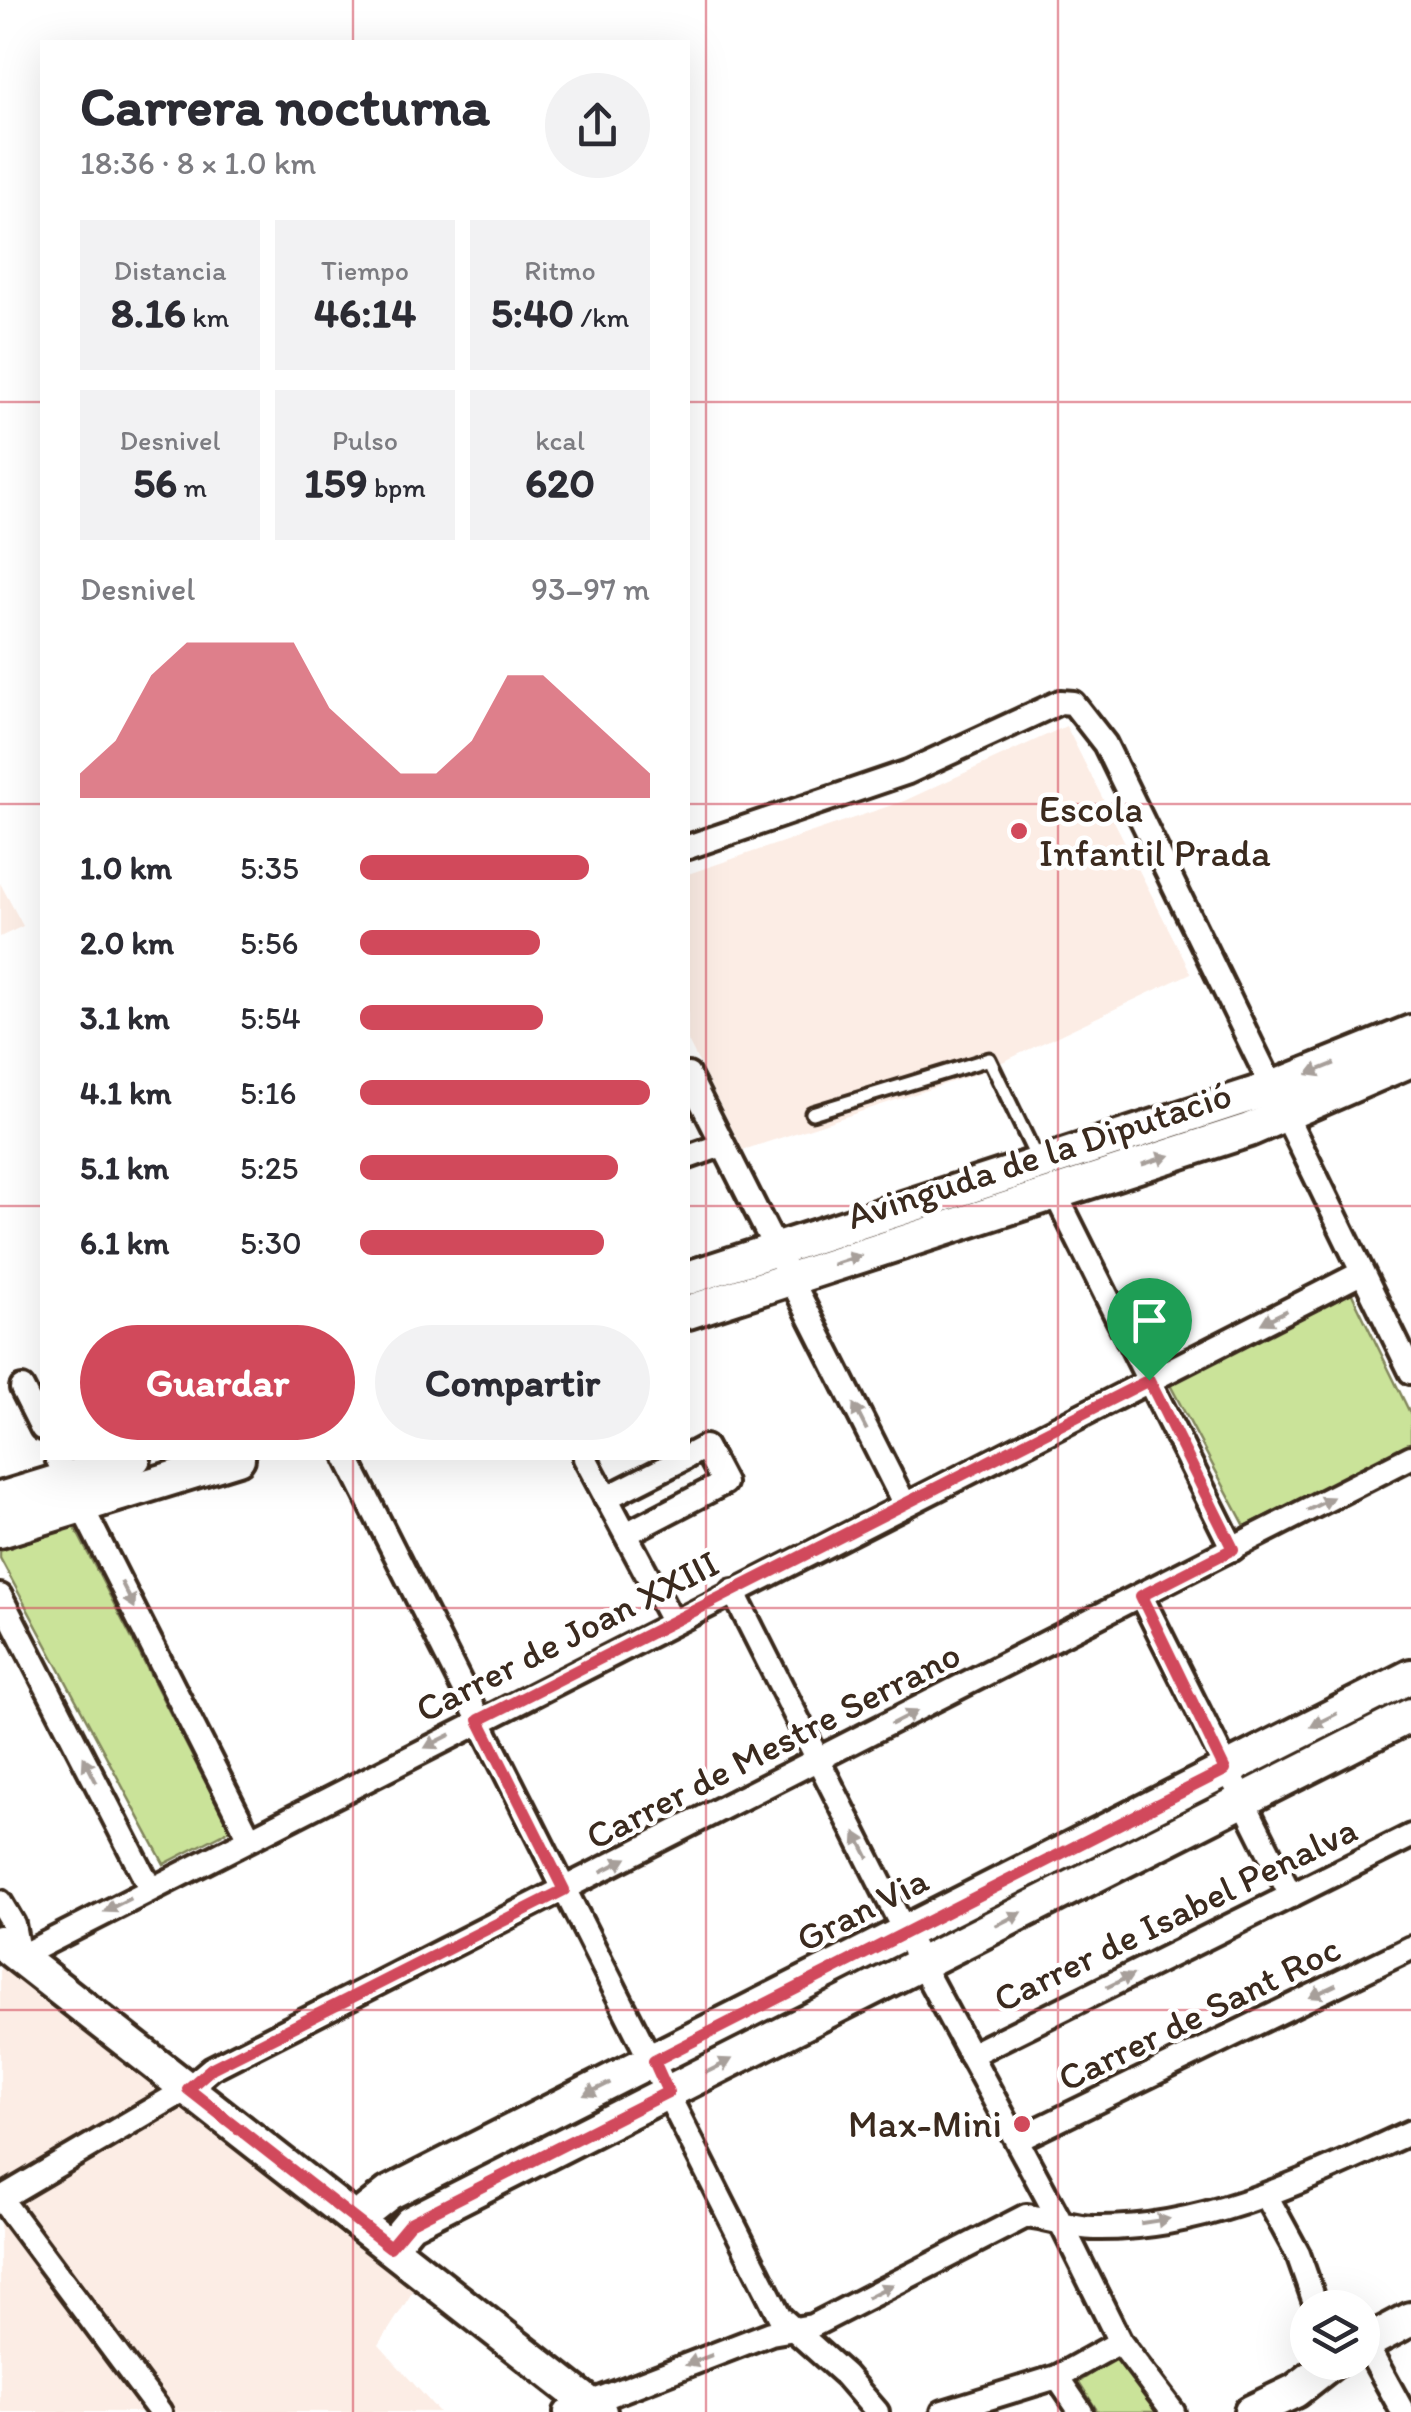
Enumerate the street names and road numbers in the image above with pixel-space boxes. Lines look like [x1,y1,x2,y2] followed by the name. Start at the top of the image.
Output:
[841,1071,1237,1239] street label: Avinguda de la Diputació
[408,1540,726,1732] street label: Carrer de Joan XXIII
[578,1631,968,1859] street label: Carrer de Mestre Serrano
[986,1806,1364,2022] street label: Carrer de Isabel Penalva
[788,1856,936,1962] street label: Gran Via
[1050,1925,1348,2101] street label: Carrer de Sant Roc

